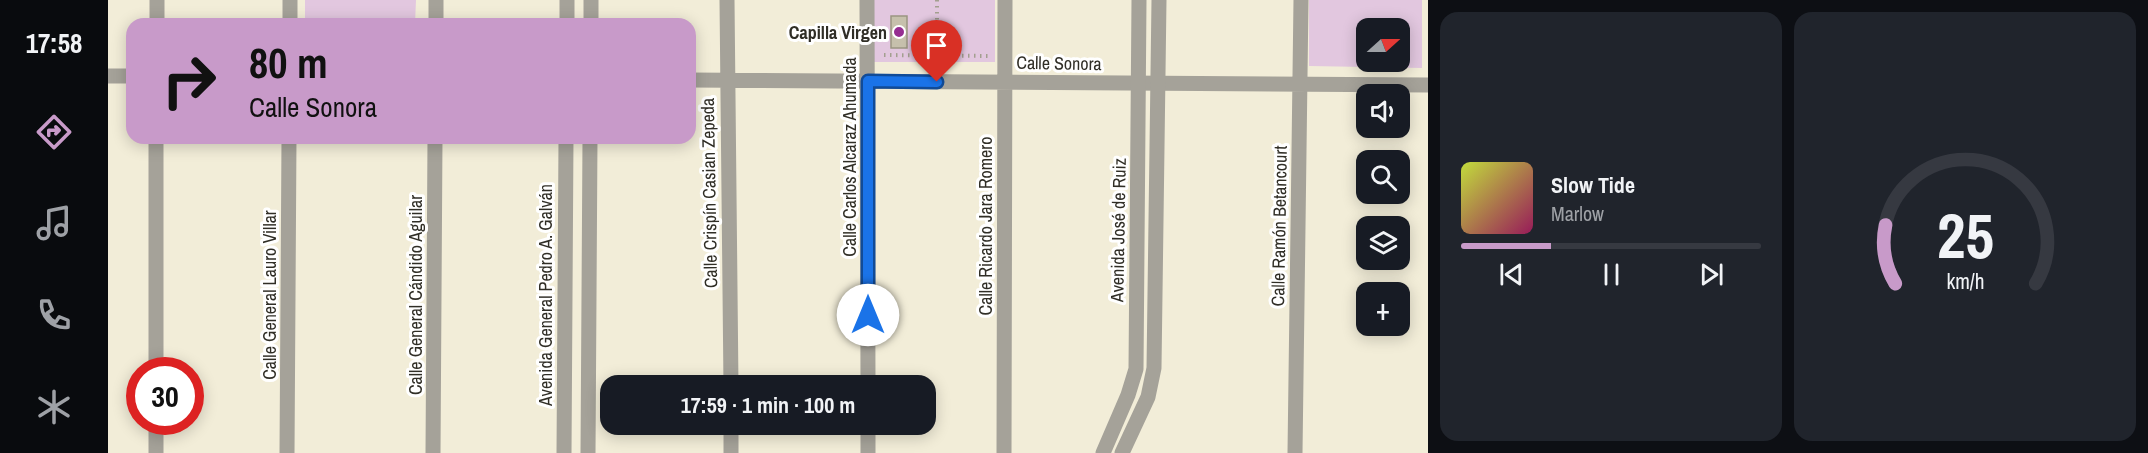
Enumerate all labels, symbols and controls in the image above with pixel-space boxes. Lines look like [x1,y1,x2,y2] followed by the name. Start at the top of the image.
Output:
[1356,18,1410,72] north arrow
[1356,18,1410,336] map controls
[789,20,887,45] place label: Capilla Virgen
[911,20,962,82] pin
[26,25,82,61] text: 17:58
[892,25,906,39] marker: Capilla Virgen
[920,29,953,62] icon: arrive
[249,35,328,91] text: 80 m
[150,42,228,120] icon: right
[1016,50,1102,76] street label: Calle Sonora
[837,57,862,257] street label: Calle Carlos Alcaraz Ahumada
[1356,84,1410,138] button: sound
[249,89,377,125] text: Calle Sonora
[695,98,723,288] street label: Calle Crispín Casian Zepeda
[33,111,75,153] icon: directions
[973,137,998,315] street label: Calle Ricardo Jara Romero
[1265,145,1293,307] street label: Calle Ramón Betancourt
[1356,150,1410,204] button: search
[1104,158,1132,303] street label: Avenida José de Ruiz
[1551,170,1635,200] text: Slow Tide
[533,184,558,407] street label: Avenida General Pedro A. Galván
[1937,193,1993,277] text: 25
[403,195,428,395] street label: Calle General Cándido Aguilar
[1551,200,1604,227] text: Marlow
[33,202,75,244] icon: music
[257,210,282,380] street label: Calle General Lauro Villar
[1356,216,1410,270] button: layers
[1495,258,1528,291] icon: previous
[1595,258,1628,291] icon: pause
[1695,258,1728,291] icon: next
[1946,267,1984,296] text: km/h
[1356,282,1410,336] button: +
[836,283,900,347] position arrow
[33,294,75,336] icon: phone
[126,357,204,435] speed limit sign: 30
[33,386,75,428] icon: climate
[681,390,855,420] text: 17:59 · 1 min · 100 m

